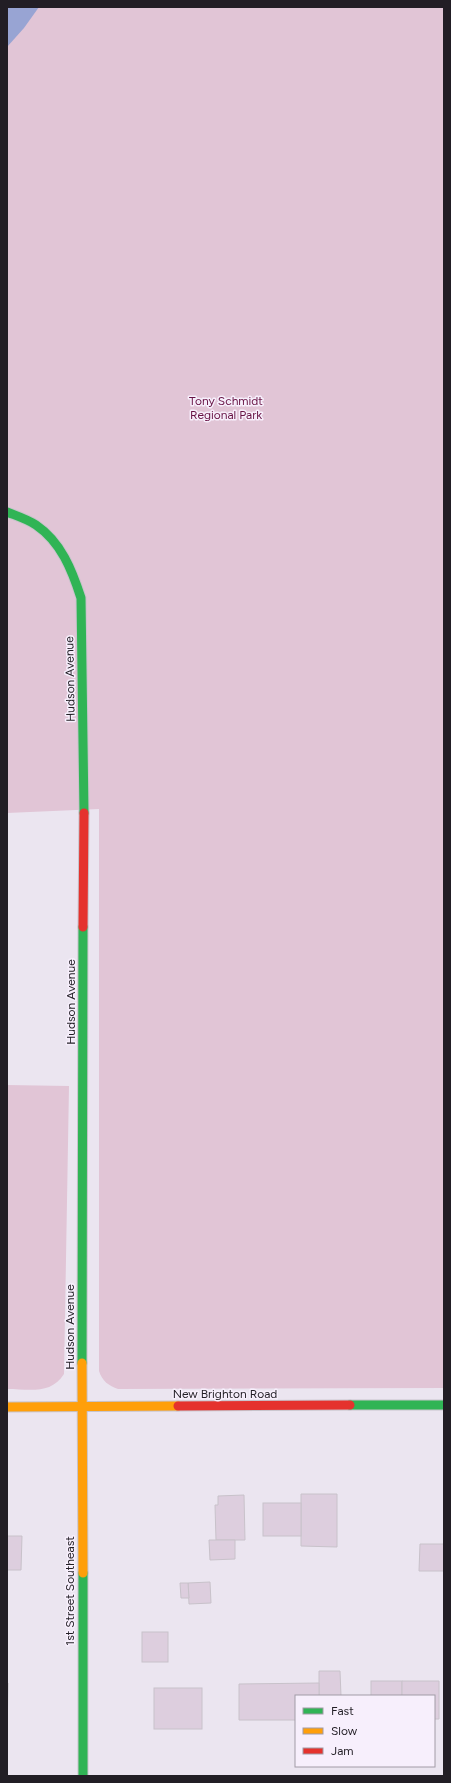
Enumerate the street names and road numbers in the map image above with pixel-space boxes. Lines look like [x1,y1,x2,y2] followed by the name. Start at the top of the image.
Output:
[62,636,78,722] street label: Hudson Avenue
[64,959,78,1045] street label: Hudson Avenue
[63,1284,77,1370] street label: Hudson Avenue
[173,1387,277,1401] street label: New Brighton Road
[63,1536,77,1646] street label: 1st Street Southeast

